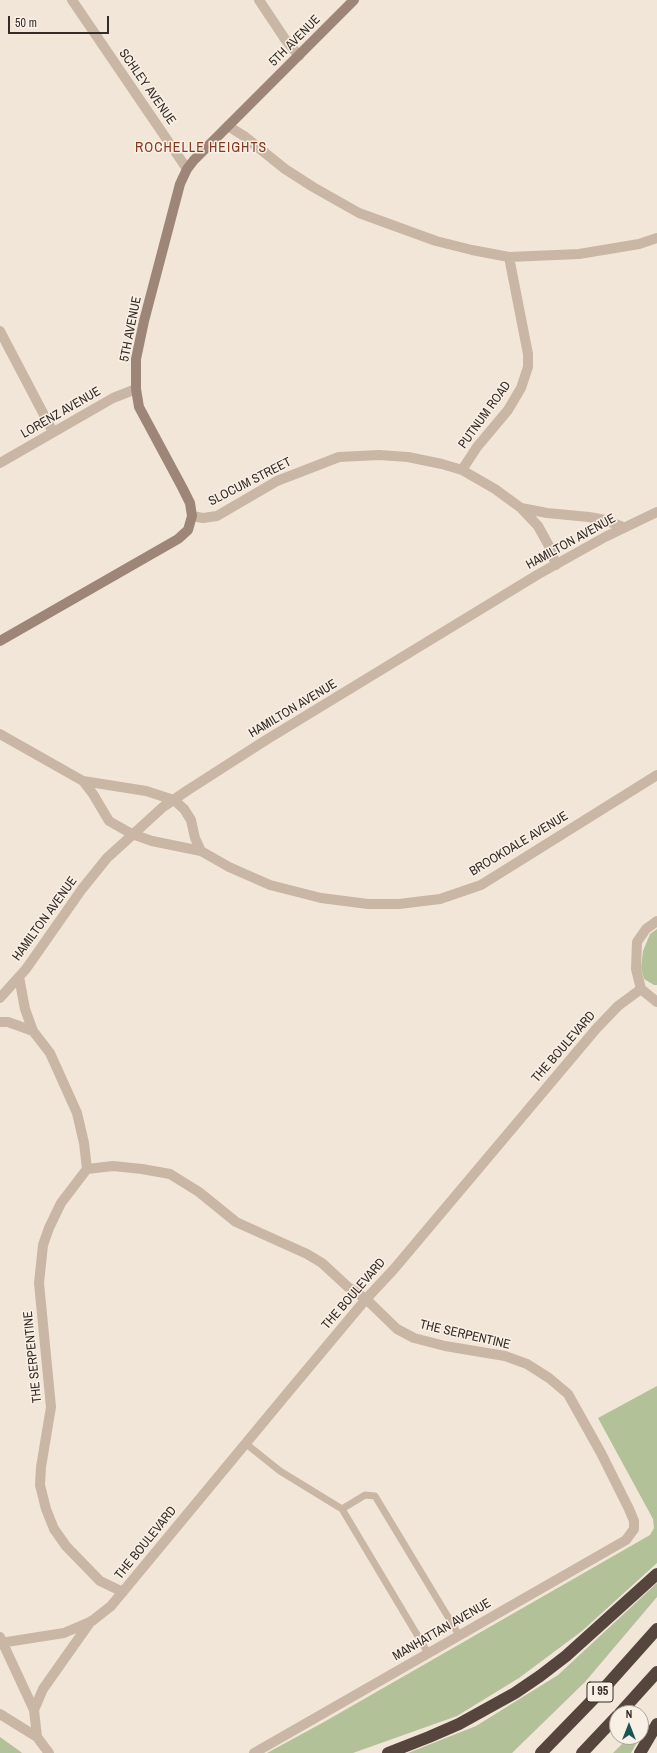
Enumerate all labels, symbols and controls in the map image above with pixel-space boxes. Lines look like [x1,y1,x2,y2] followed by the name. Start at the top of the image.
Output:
[10,8,111,34] scale bar
[266,12,324,70] street label: 5TH AVENUE
[15,15,37,31] text: 50 m
[115,46,179,128] street label: SCHLEY AVENUE
[135,140,267,156] district label: ROCHELLE HEIGHTS
[117,295,145,363] street label: 5TH AVENUE
[455,378,515,452] street label: PUTNUM ROAD
[18,384,104,442] street label: LORENZ AVENUE
[206,454,294,510] street label: SLOCUM STREET
[523,511,619,573] street label: HAMILTON AVENUE
[246,677,340,741] street label: HAMILTON AVENUE
[467,808,571,880] street label: BROOKDALE AVENUE
[9,874,81,964] street label: HAMILTON AVENUE
[529,1008,599,1086] street label: THE BOULEVARD
[319,1255,389,1333] street label: THE BOULEVARD
[20,1310,46,1404] street label: THE SERPENTINE
[418,1317,512,1353] street label: THE SERPENTINE
[112,1503,180,1583] street label: THE BOULEVARD
[390,1596,494,1664] street label: MANHATTAN AVENUE
[587,1682,613,1702] road number: I 95
[609,1705,649,1745] north arrow
[626,1707,632,1721] text: N

